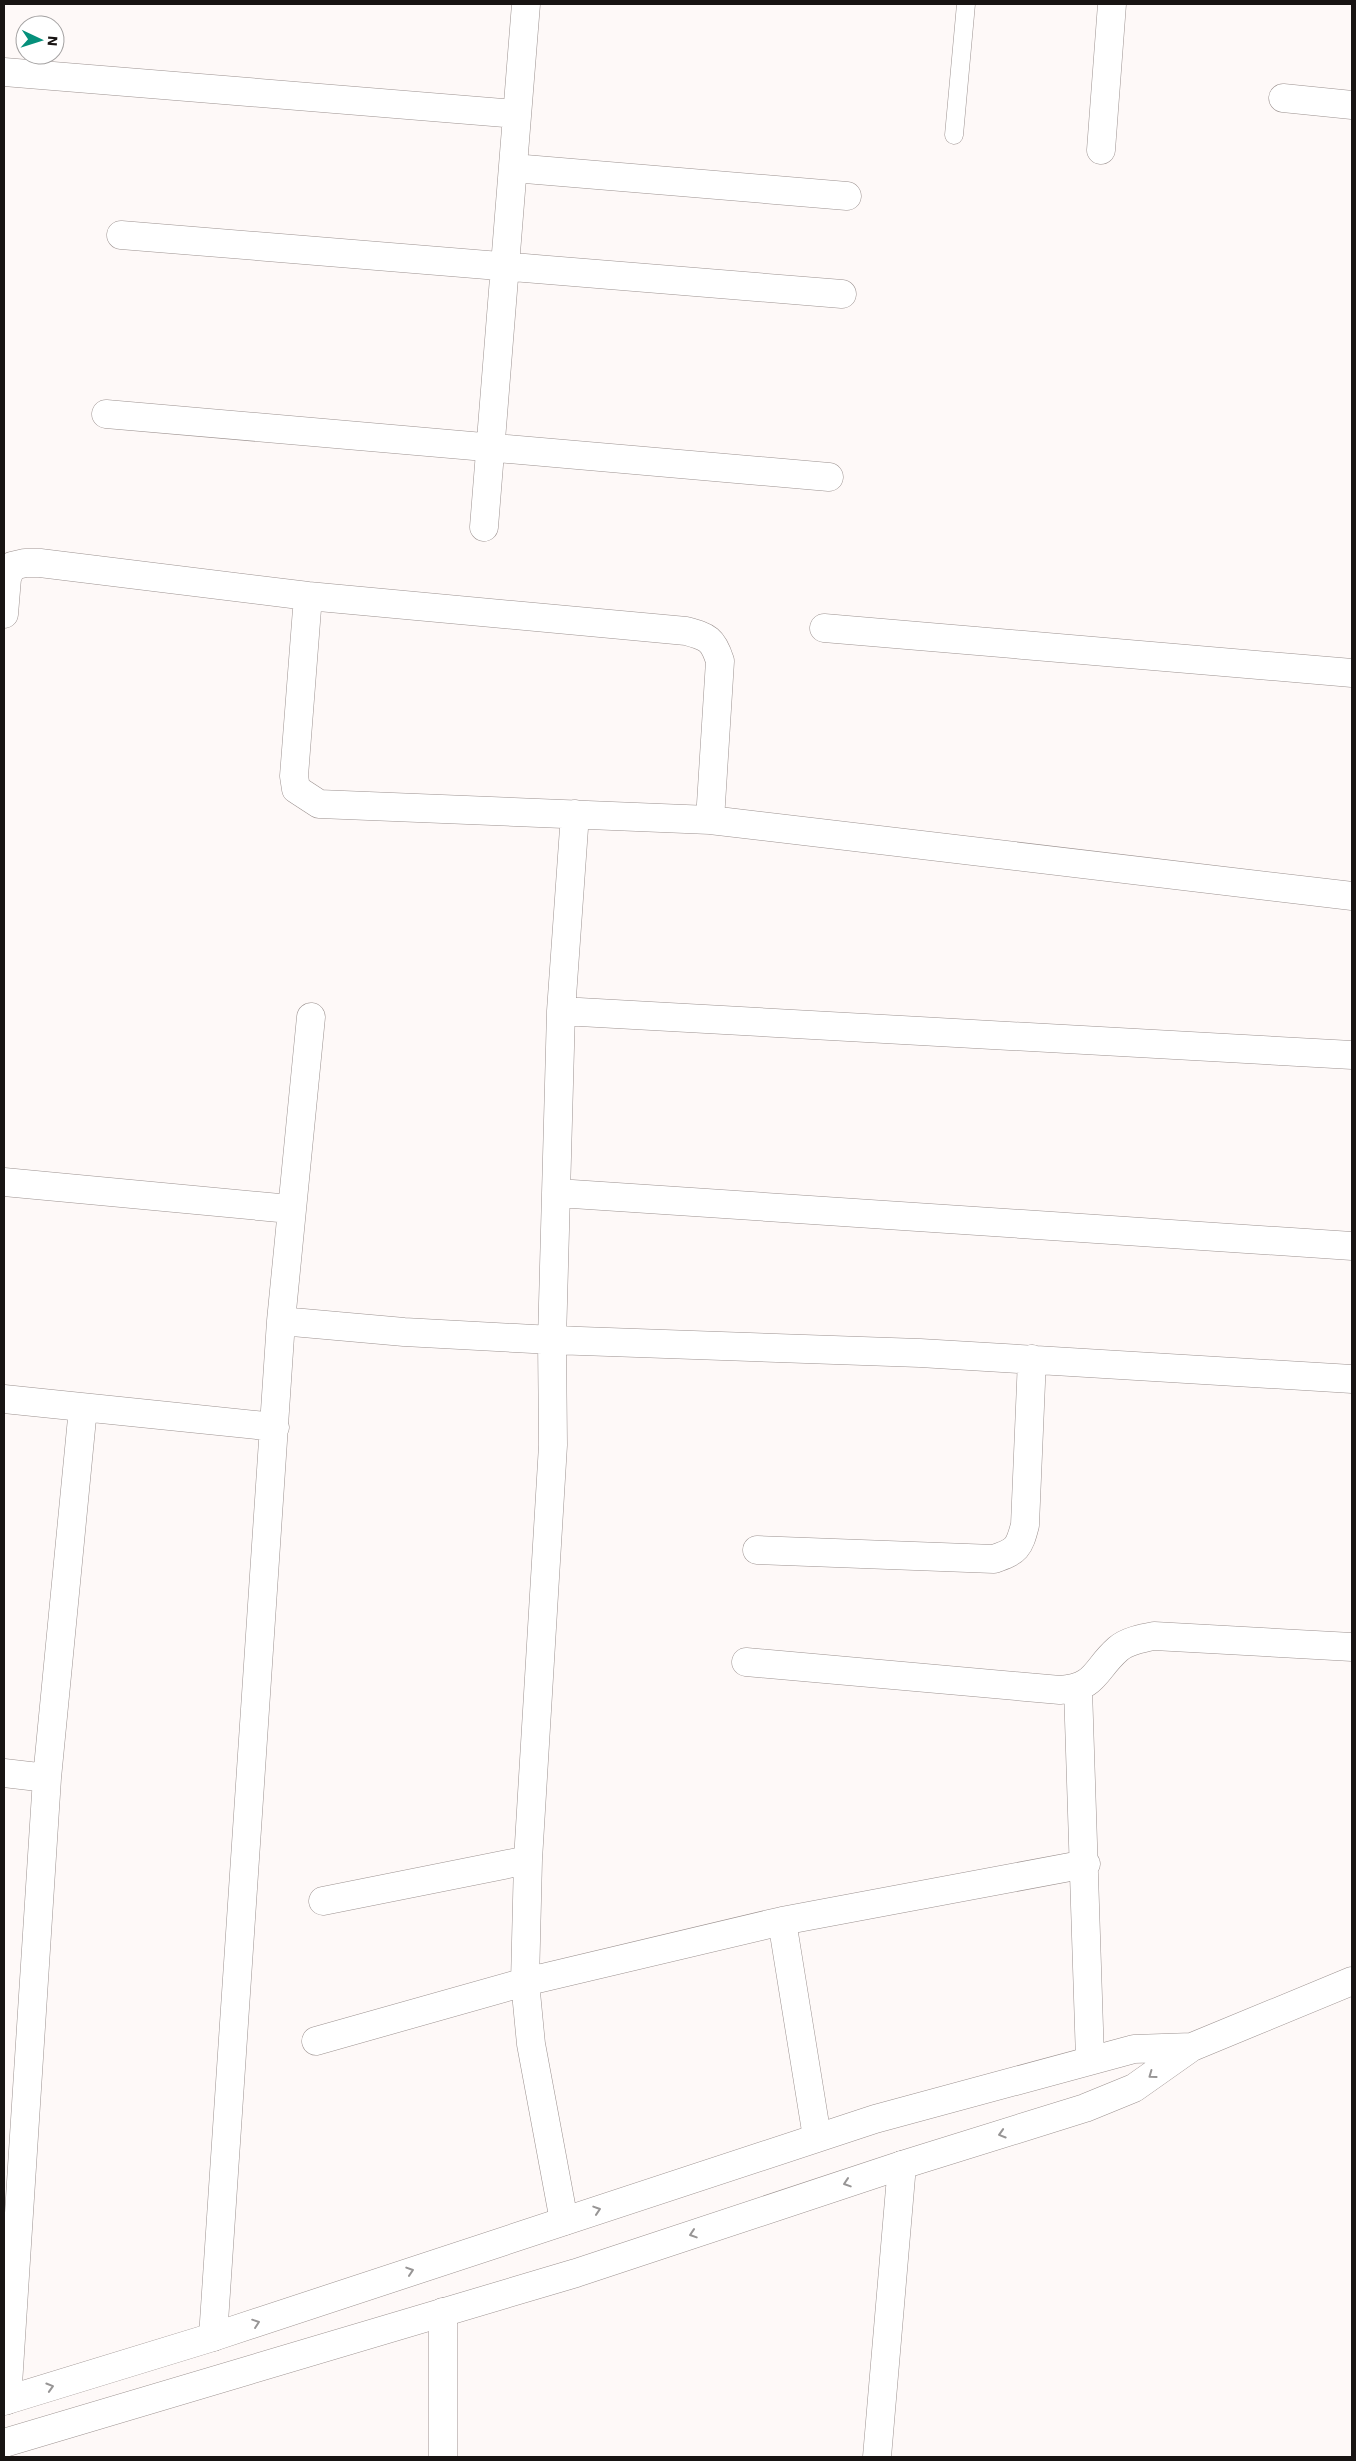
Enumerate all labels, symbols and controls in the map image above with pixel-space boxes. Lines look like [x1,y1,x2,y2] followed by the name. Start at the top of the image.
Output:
[15,15,65,65] north arrow
[45,35,61,47] text: N
[1148,2069,1158,2078] one-way arrow
[998,2128,1006,2138] one-way arrow
[843,2177,852,2187] one-way arrow
[593,2206,601,2216] one-way arrow
[689,2228,697,2238] one-way arrow
[405,2267,413,2277] one-way arrow
[251,2319,259,2329] one-way arrow
[46,2382,54,2392] one-way arrow

